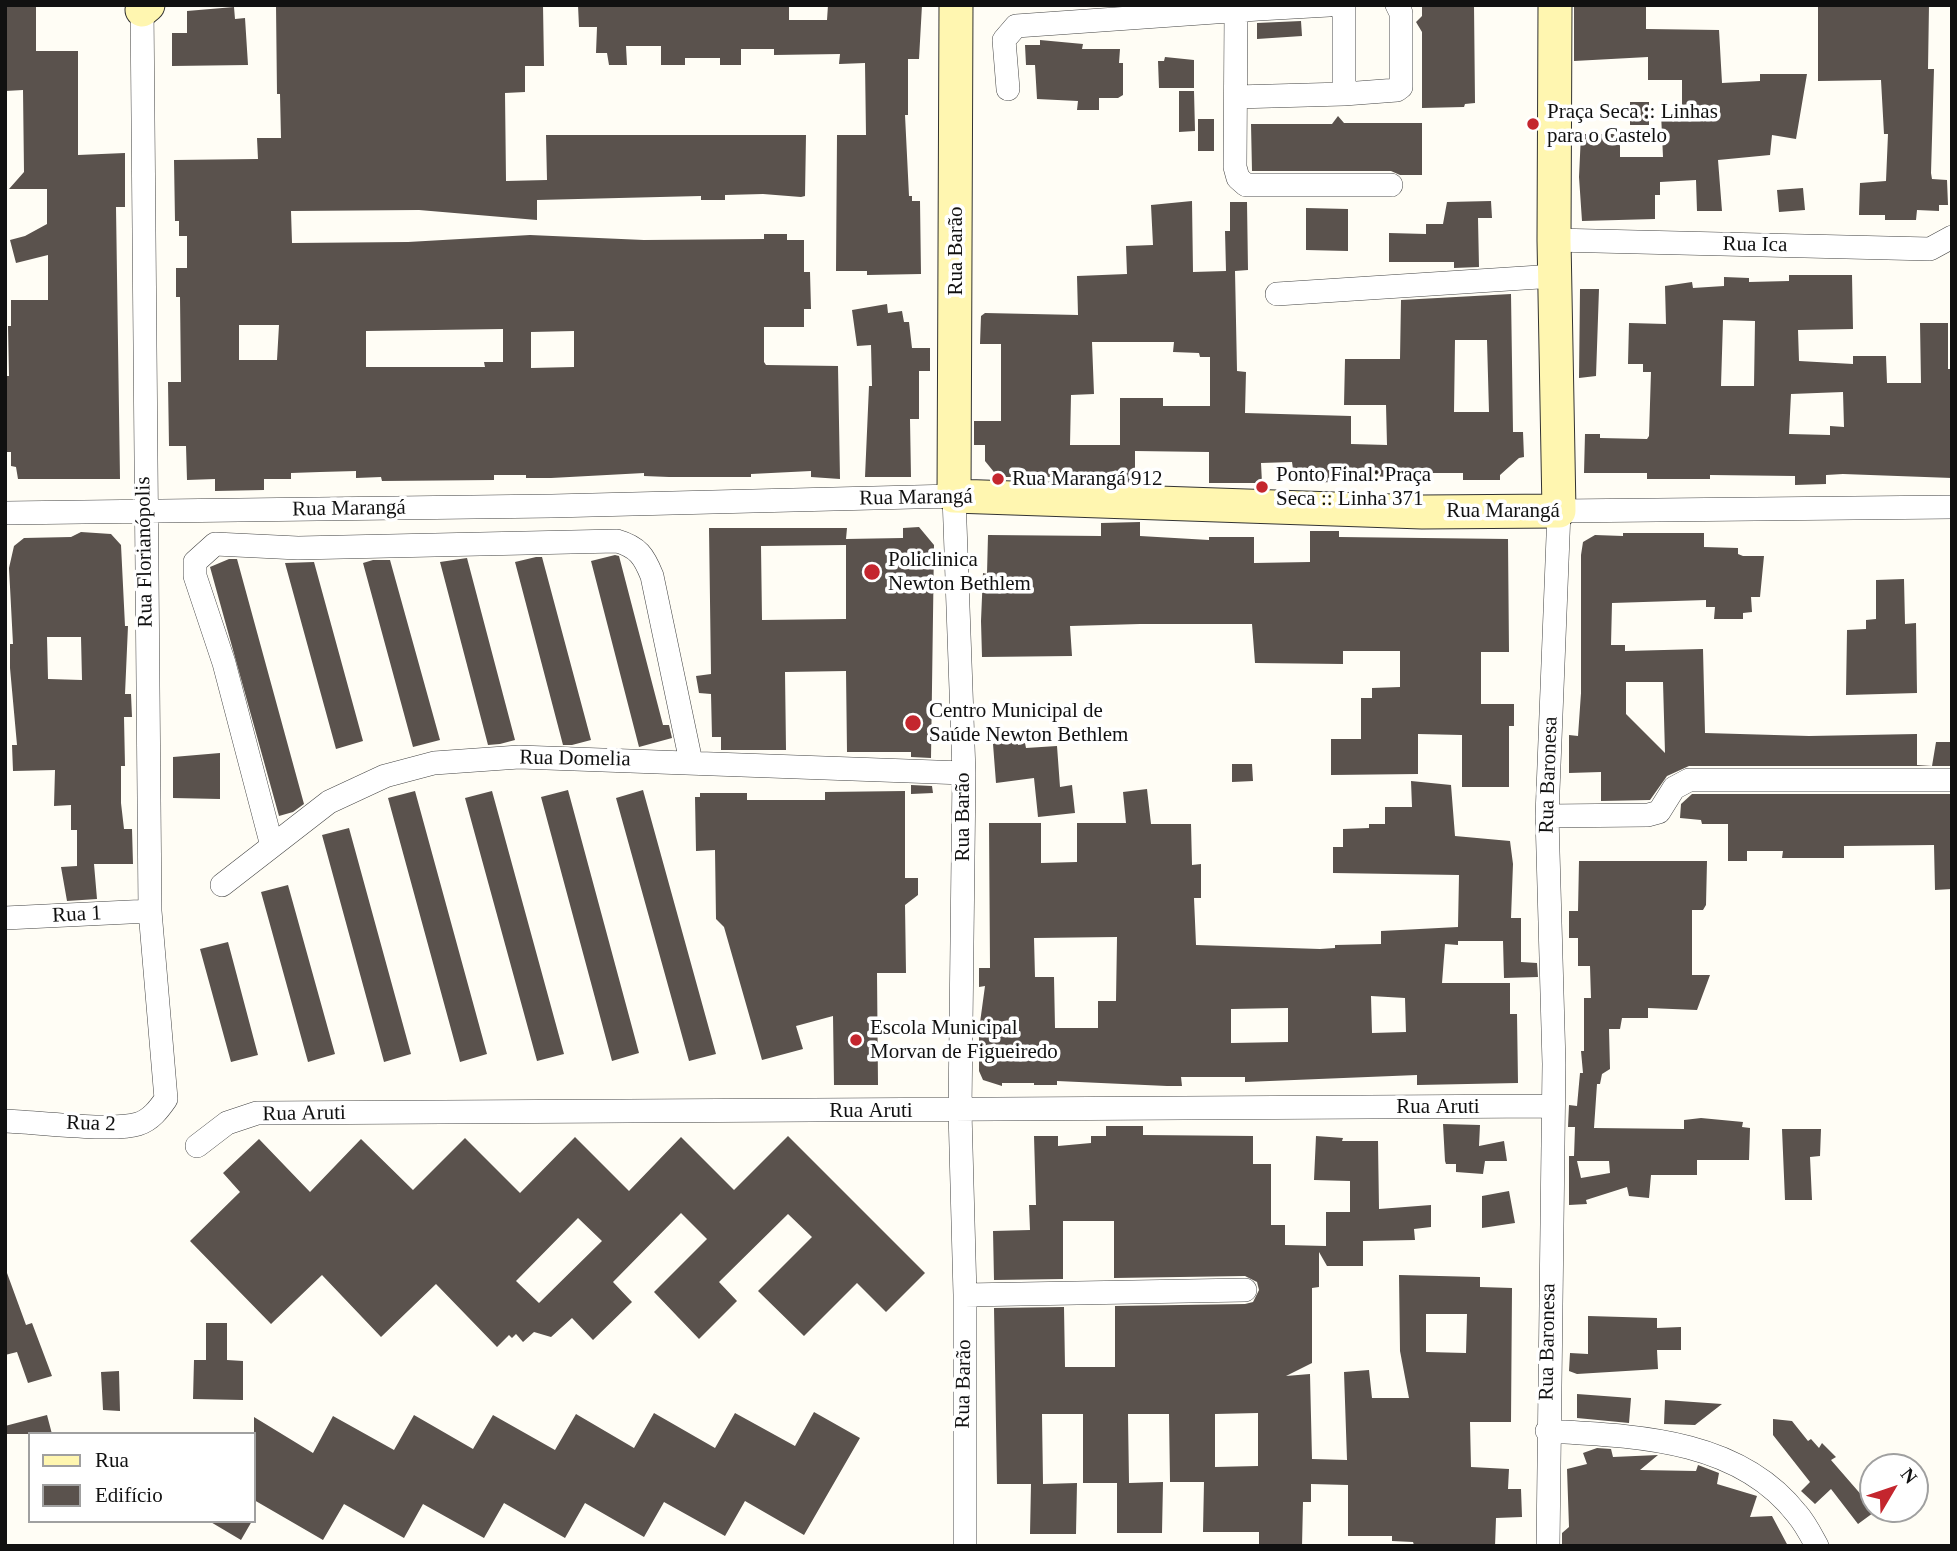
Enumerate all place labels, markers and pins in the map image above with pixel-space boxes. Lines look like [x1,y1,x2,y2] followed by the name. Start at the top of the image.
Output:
[1547,99,1718,149] place label: Praça Seca :: Linhas para o Castelo
[1525,116,1541,132] marker: Praça Seca :: Linhas para o Castelo
[1276,462,1431,512] place label: Ponto Final: Praça Seca :: Linha 371
[1012,466,1162,492] place label: Rua Marangá 912
[990,471,1006,487] marker: Rua Marangá 912
[1254,479,1270,495] marker: Ponto Final: Praça Seca :: Linha 371
[888,547,1031,597] place label: Policlinica Newton Bethlem
[862,562,882,582] marker: Policlinica Newton Bethlem
[929,698,1128,748] place label: Centro Municipal de Saúde Newton Bethlem
[903,713,923,733] marker: Centro Municipal de Saúde Newton Bethlem
[870,1015,1058,1065] place label: Escola Municipal Morvan de Figueiredo
[848,1032,864,1048] marker: Escola Municipal Morvan de Figueiredo

